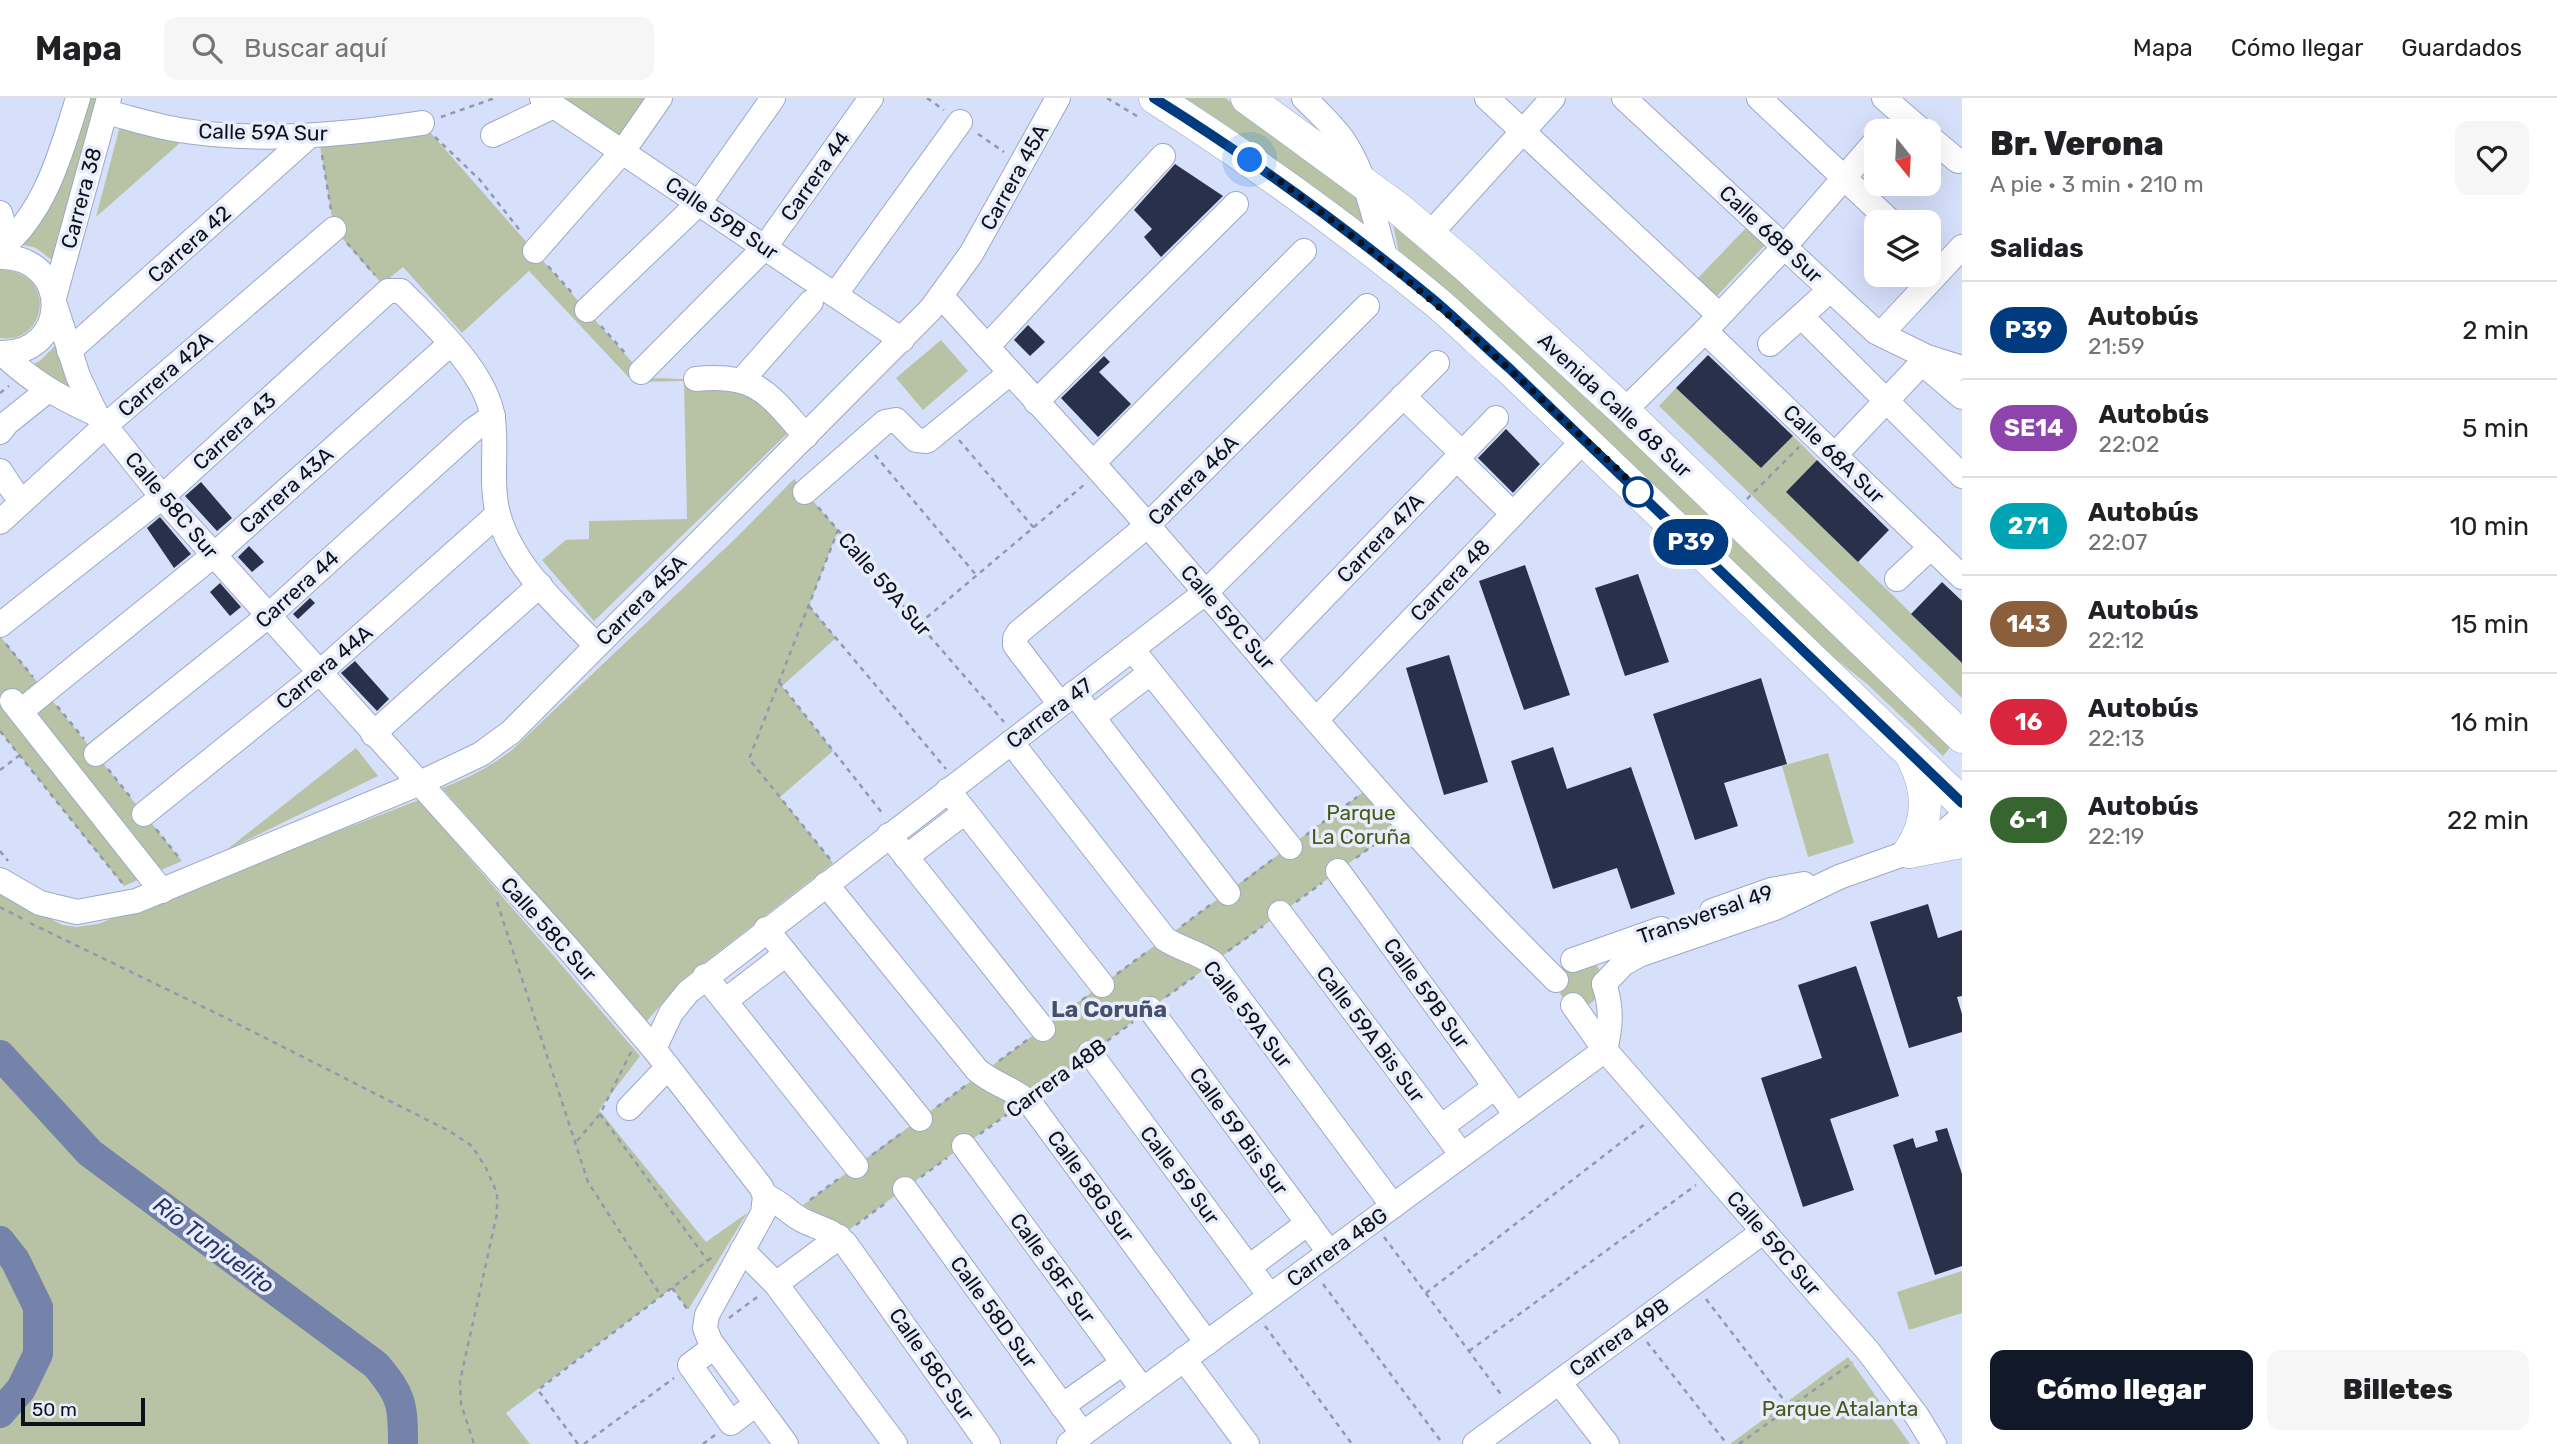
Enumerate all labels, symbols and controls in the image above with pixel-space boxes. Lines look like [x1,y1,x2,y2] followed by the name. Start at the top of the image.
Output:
[164,17,654,80] search box
[35,29,122,68] text: Mapa
[188,29,226,67] icon: search
[244,33,387,64] text: Buscar aquí
[2133,34,2193,62] text: Mapa
[2231,34,2363,62] text: Cómo llegar
[2401,34,2522,62] text: Guardados
[198,118,328,146] street label: Calle 59A Sur
[1864,119,1941,196] north arrow
[1864,119,1941,287] map controls
[975,120,1053,234] street label: Carrera 45A
[2455,121,2529,195] button: heart
[1990,124,2164,163] text: Br. Verona
[775,126,855,226] street label: Carrera 44
[1232,142,1267,177] your location
[56,145,106,251] street label: Carrera 38
[1990,170,2204,198] text: A pie · 3 min · 210 m
[661,171,783,265] street label: Calle 59B Sur
[1714,180,1828,288] street label: Calle 68B Sur
[142,200,236,288] street label: Carrera 42
[1864,210,1941,287] button: layers
[1990,233,2084,264] text: Salidas
[2088,301,2199,332] text: Autobús
[2462,315,2529,346] text: 2 min
[2005,316,2052,344] text: P39
[113,326,217,422] street label: Carrera 42A
[1533,327,1697,483] street label: Avenida Calle 68 Sur
[2088,332,2145,360] text: 21:59
[187,387,281,475] street label: Carrera 43
[1778,399,1890,509] street label: Calle 68A Sur
[2098,399,2209,430] text: Autobús
[2462,413,2529,444] text: 5 min
[2004,414,2063,442] text: SE14
[1143,430,1243,530] street label: Carrera 46A
[2098,430,2159,458] text: 22:02
[234,441,338,539] street label: Carrera 43A
[120,447,224,563] street label: Calle 58C Sur
[1623,477,1653,507] unlabelled marker
[1331,488,1429,588] street label: Carrera 47A
[2088,497,2199,528] text: Autobús
[2450,511,2529,542] text: 10 min
[2008,512,2049,540] text: 271
[1651,519,1731,565] line badge: P39
[833,527,937,641] street label: Calle 59A Sur
[1667,528,1715,556] text: P39
[2088,528,2147,556] text: 22:07
[1405,534,1495,626] street label: Carrera 48
[250,545,344,633] street label: Carrera 44
[591,550,691,650] street label: Carrera 45A
[1176,560,1280,674] street label: Calle 59C Sur
[2088,595,2199,626] text: Autobús
[2451,609,2529,640] text: 15 min
[2006,610,2051,638] text: 143
[271,620,377,714] street label: Carrera 44A
[2088,626,2144,654] text: 22:12
[1001,672,1097,753] street label: Carrera 47
[2088,693,2199,724] text: Autobús
[2451,707,2529,738] text: 16 min
[2015,708,2042,736] text: 16
[2088,724,2145,752] text: 22:13
[2088,791,2199,822] text: Autobús
[1311,800,1411,849] park label: Parque La Coruña
[2447,805,2529,836] text: 22 min
[2009,806,2048,834] text: 6-1
[2088,822,2144,850] text: 22:19
[496,872,602,986] street label: Calle 58C Sur
[1634,879,1776,949] street label: Transversal 49
[1379,933,1475,1053] street label: Calle 59B Sur
[1198,955,1298,1073] street label: Calle 59A Sur
[1312,961,1430,1107] street label: Calle 59A Bis Sur
[1051,995,1167,1023] district label: La Coruña
[1001,1033,1111,1123] street label: Carrera 48B
[1184,1062,1294,1200] street label: Calle 59 Bis Sur
[1135,1121,1225,1229] street label: Calle 59 Sur
[1042,1125,1140,1247] street label: Calle 58G Sur
[1722,1186,1826,1300] street label: Calle 59C Sur
[148,1190,280,1300] water label: Río Tunjuelito
[1282,1202,1392,1292] street label: Carrera 48G
[1005,1208,1101,1328] street label: Calle 58F Sur
[945,1251,1043,1373] street label: Calle 58D Sur
[1564,1293,1674,1381] street label: Carrera 49B
[884,1303,980,1425] street label: Calle 58C Sur
[1990,1350,2253,1430] button: Cómo llegar
[2267,1350,2529,1430] button: Billetes
[21,1395,145,1427] scale bar
[1762,1396,1918,1421] park label: Parque Atalanta
[32,1398,77,1421] text: 50 m

